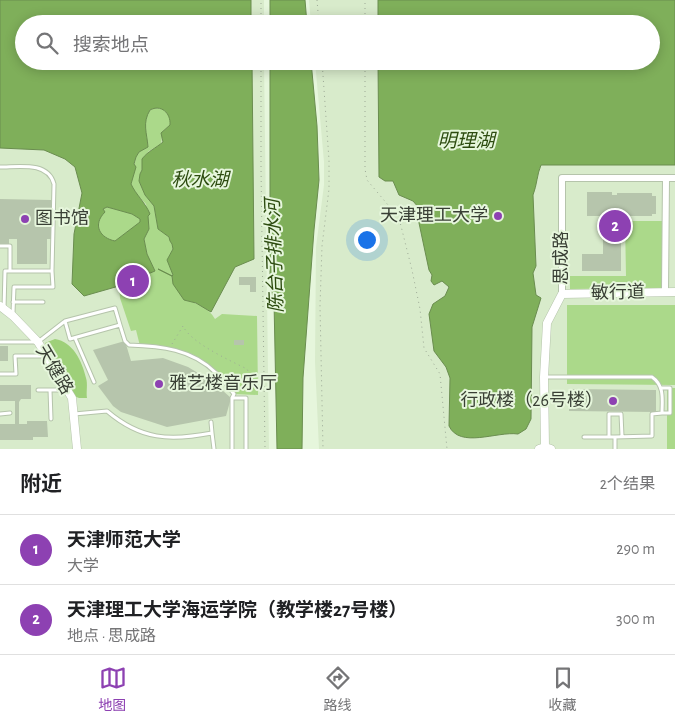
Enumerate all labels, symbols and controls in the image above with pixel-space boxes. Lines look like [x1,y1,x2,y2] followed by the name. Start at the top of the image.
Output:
[15,15,660,70] search box
[33,29,61,57] icon: search
[73,36,149,55] text: 搜索地点
[437,131,497,151] water label: 明理湖
[171,170,231,190] water label: 秋水湖
[261,195,286,313] water label: 陈台子排水河
[380,205,488,225] place label: 天津理工大学
[599,207,631,245] pin: 2
[35,208,89,228] place label: 图书馆
[492,210,504,222] marker: 天津理工大学
[19,213,31,225] marker: 图书馆
[354,227,380,253] your location
[551,231,571,285] street label: 思成路
[117,262,149,300] pin: 1
[591,282,645,302] street label: 敏行道
[32,341,77,398] street label: 天健路
[169,373,277,393] place label: 雅艺楼音乐厅
[153,378,165,390] marker: 雅艺楼音乐厅
[460,390,603,410] place label: 行政楼（26号楼）
[607,395,619,407] marker: 行政楼（26号楼）
[20,474,62,495] text: 附近
[600,476,655,492] text: 2个结果
[67,531,181,550] text: 天津师范大学
[33,541,39,557] text: 1
[616,541,655,557] text: 290 m
[67,558,99,574] text: 大学
[67,601,407,620] text: 天津理工大学海运学院（教学楼27号楼）
[32,611,40,627] text: 2
[616,611,655,627] text: 300 m
[67,628,156,644] text: 地点 · 思成路
[99,664,127,715] tab: 地图
[324,664,352,715] tab: 路线
[549,664,577,715] tab: 收藏

